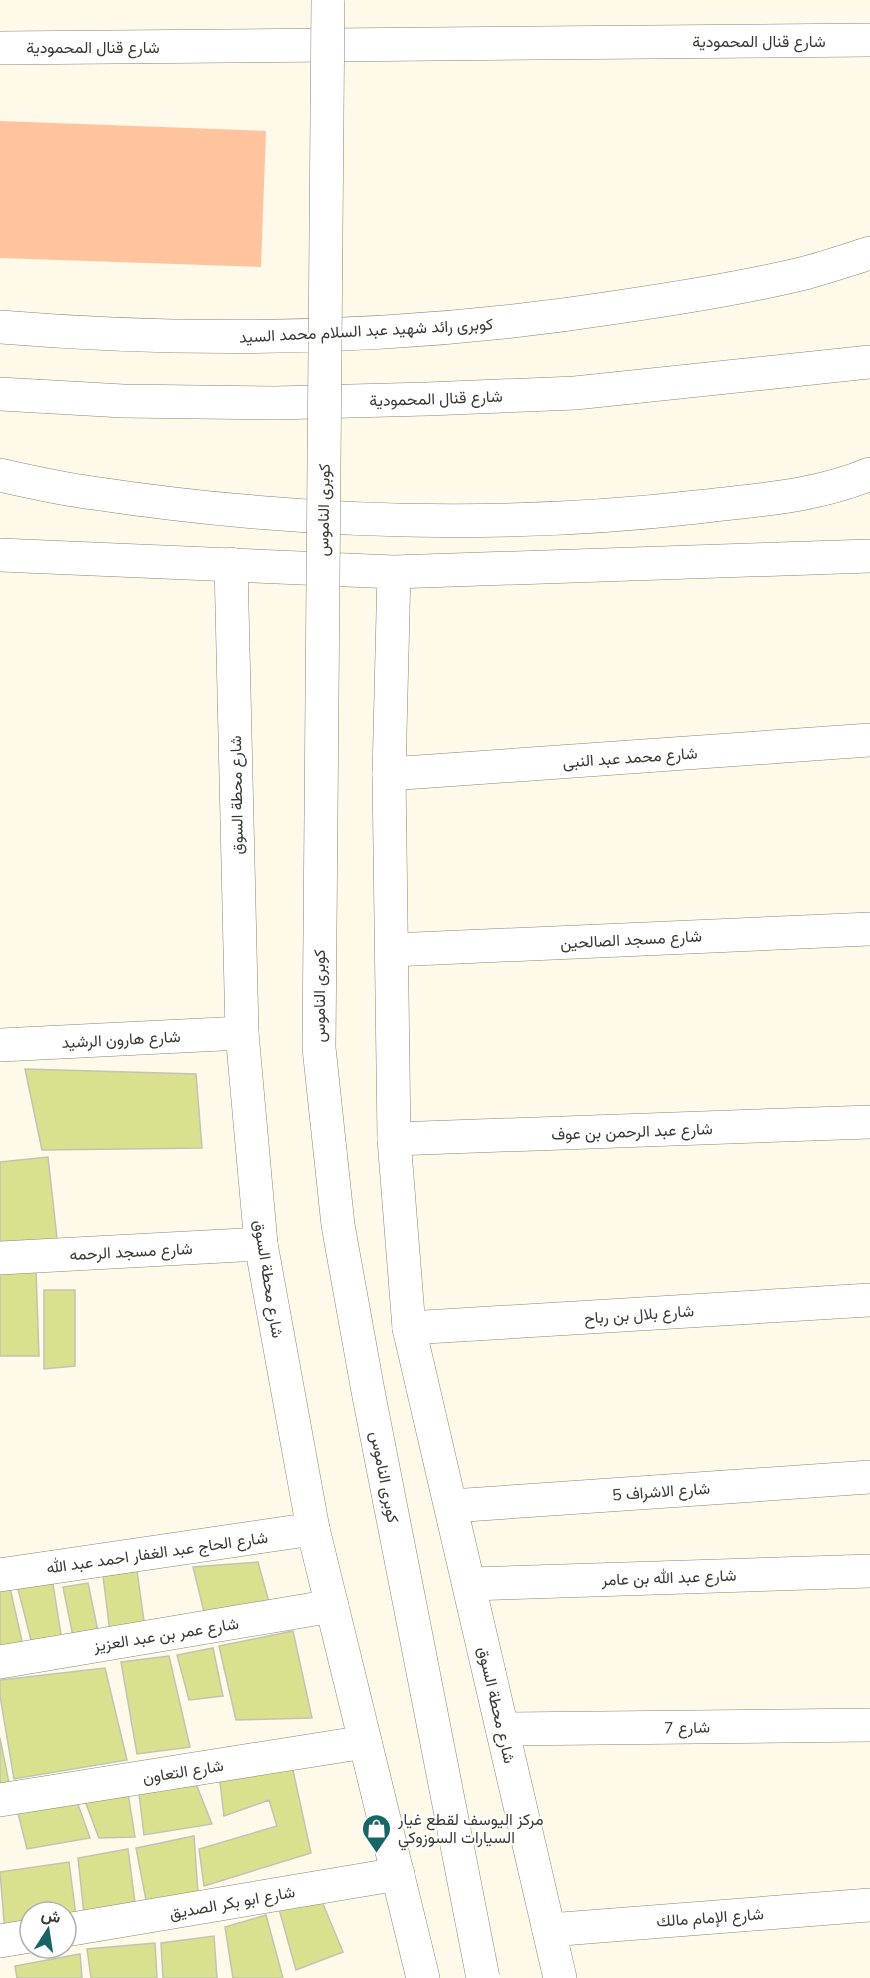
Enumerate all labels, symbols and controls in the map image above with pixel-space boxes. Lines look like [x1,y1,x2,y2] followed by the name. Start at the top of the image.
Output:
[692,31,826,53] street label: شارع قنال المحمودية
[26,37,160,59] street label: شارع قنال المحمودية
[238,313,494,348] street label: كوبرى رائد شهيد عبد السلام محمد السيد
[369,386,503,412] street label: شارع قنال المحمودية
[312,463,335,557] street label: كوبرى الناموس
[225,735,249,855] street label: شارع محطة السوق
[562,742,698,774] street label: شارع محمد عبد النبى
[560,925,702,955] street label: شارع مسجد الصالحين
[309,949,330,1043] street label: كوبرى الناموس
[61,1026,181,1054] street label: شارع هارون الرشيد
[551,1118,713,1146] street label: شارع عبد الرحمن بن عوف
[248,1219,288,1340] street label: شارع محطة السوق
[69,1238,193,1266] street label: شارع مسجد الرحمه
[583,1300,695,1330] street label: شارع بلال بن رباح
[365,1429,404,1525] street label: كوبرى الناموس
[611,1478,711,1506] street label: شارع الاشراف 5
[45,1527,269,1579] street label: شارع الحاج عبد الغفار احمد عبد الله
[600,1565,737,1591] street label: شارع عبد الله بن عامر
[91,1613,240,1657] street label: شارع عمر بن عبد العزيز
[472,1645,520,1766] street label: شارع محطة السوق
[664,1717,710,1739] street label: شارع 7
[141,1755,225,1789] street label: شارع التعاون
[397,1809,543,1851] place label: مركز اليوسف لقطع غيار السيارات السوزوكي
[361,1812,393,1854] shop icon: مركز اليوسف لقطع غيار السيارات السوزوكي
[168,1881,297,1925] street label: شارع ابو بكر الصديق
[18,1900,78,1960] north arrow
[656,1903,764,1933] street label: شارع الإمام مالك
[40,1904,63,1927] text: ش

